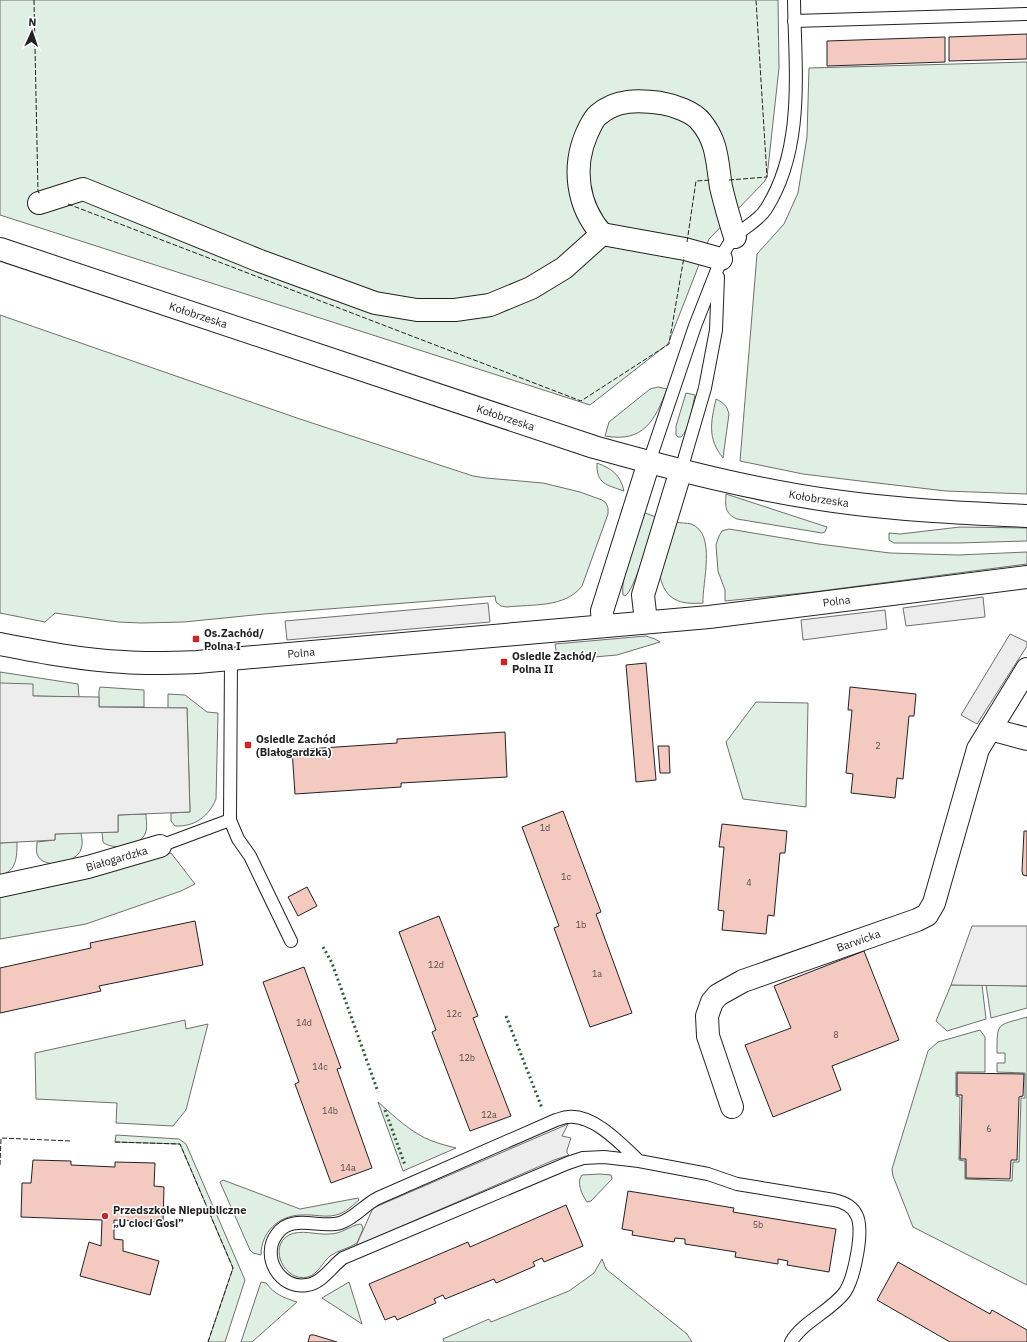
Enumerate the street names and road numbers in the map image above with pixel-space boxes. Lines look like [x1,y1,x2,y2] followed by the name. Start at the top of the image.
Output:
[167,299,229,331] street label: Kołobrzeska
[475,401,537,434] street label: Kołobrzeska
[788,487,850,510] street label: Kołobrzeska
[822,592,851,610] street label: Polna
[287,645,316,661] street label: Polna
[84,843,149,874] street label: Białogardzka
[835,926,882,955] street label: Barwicka

